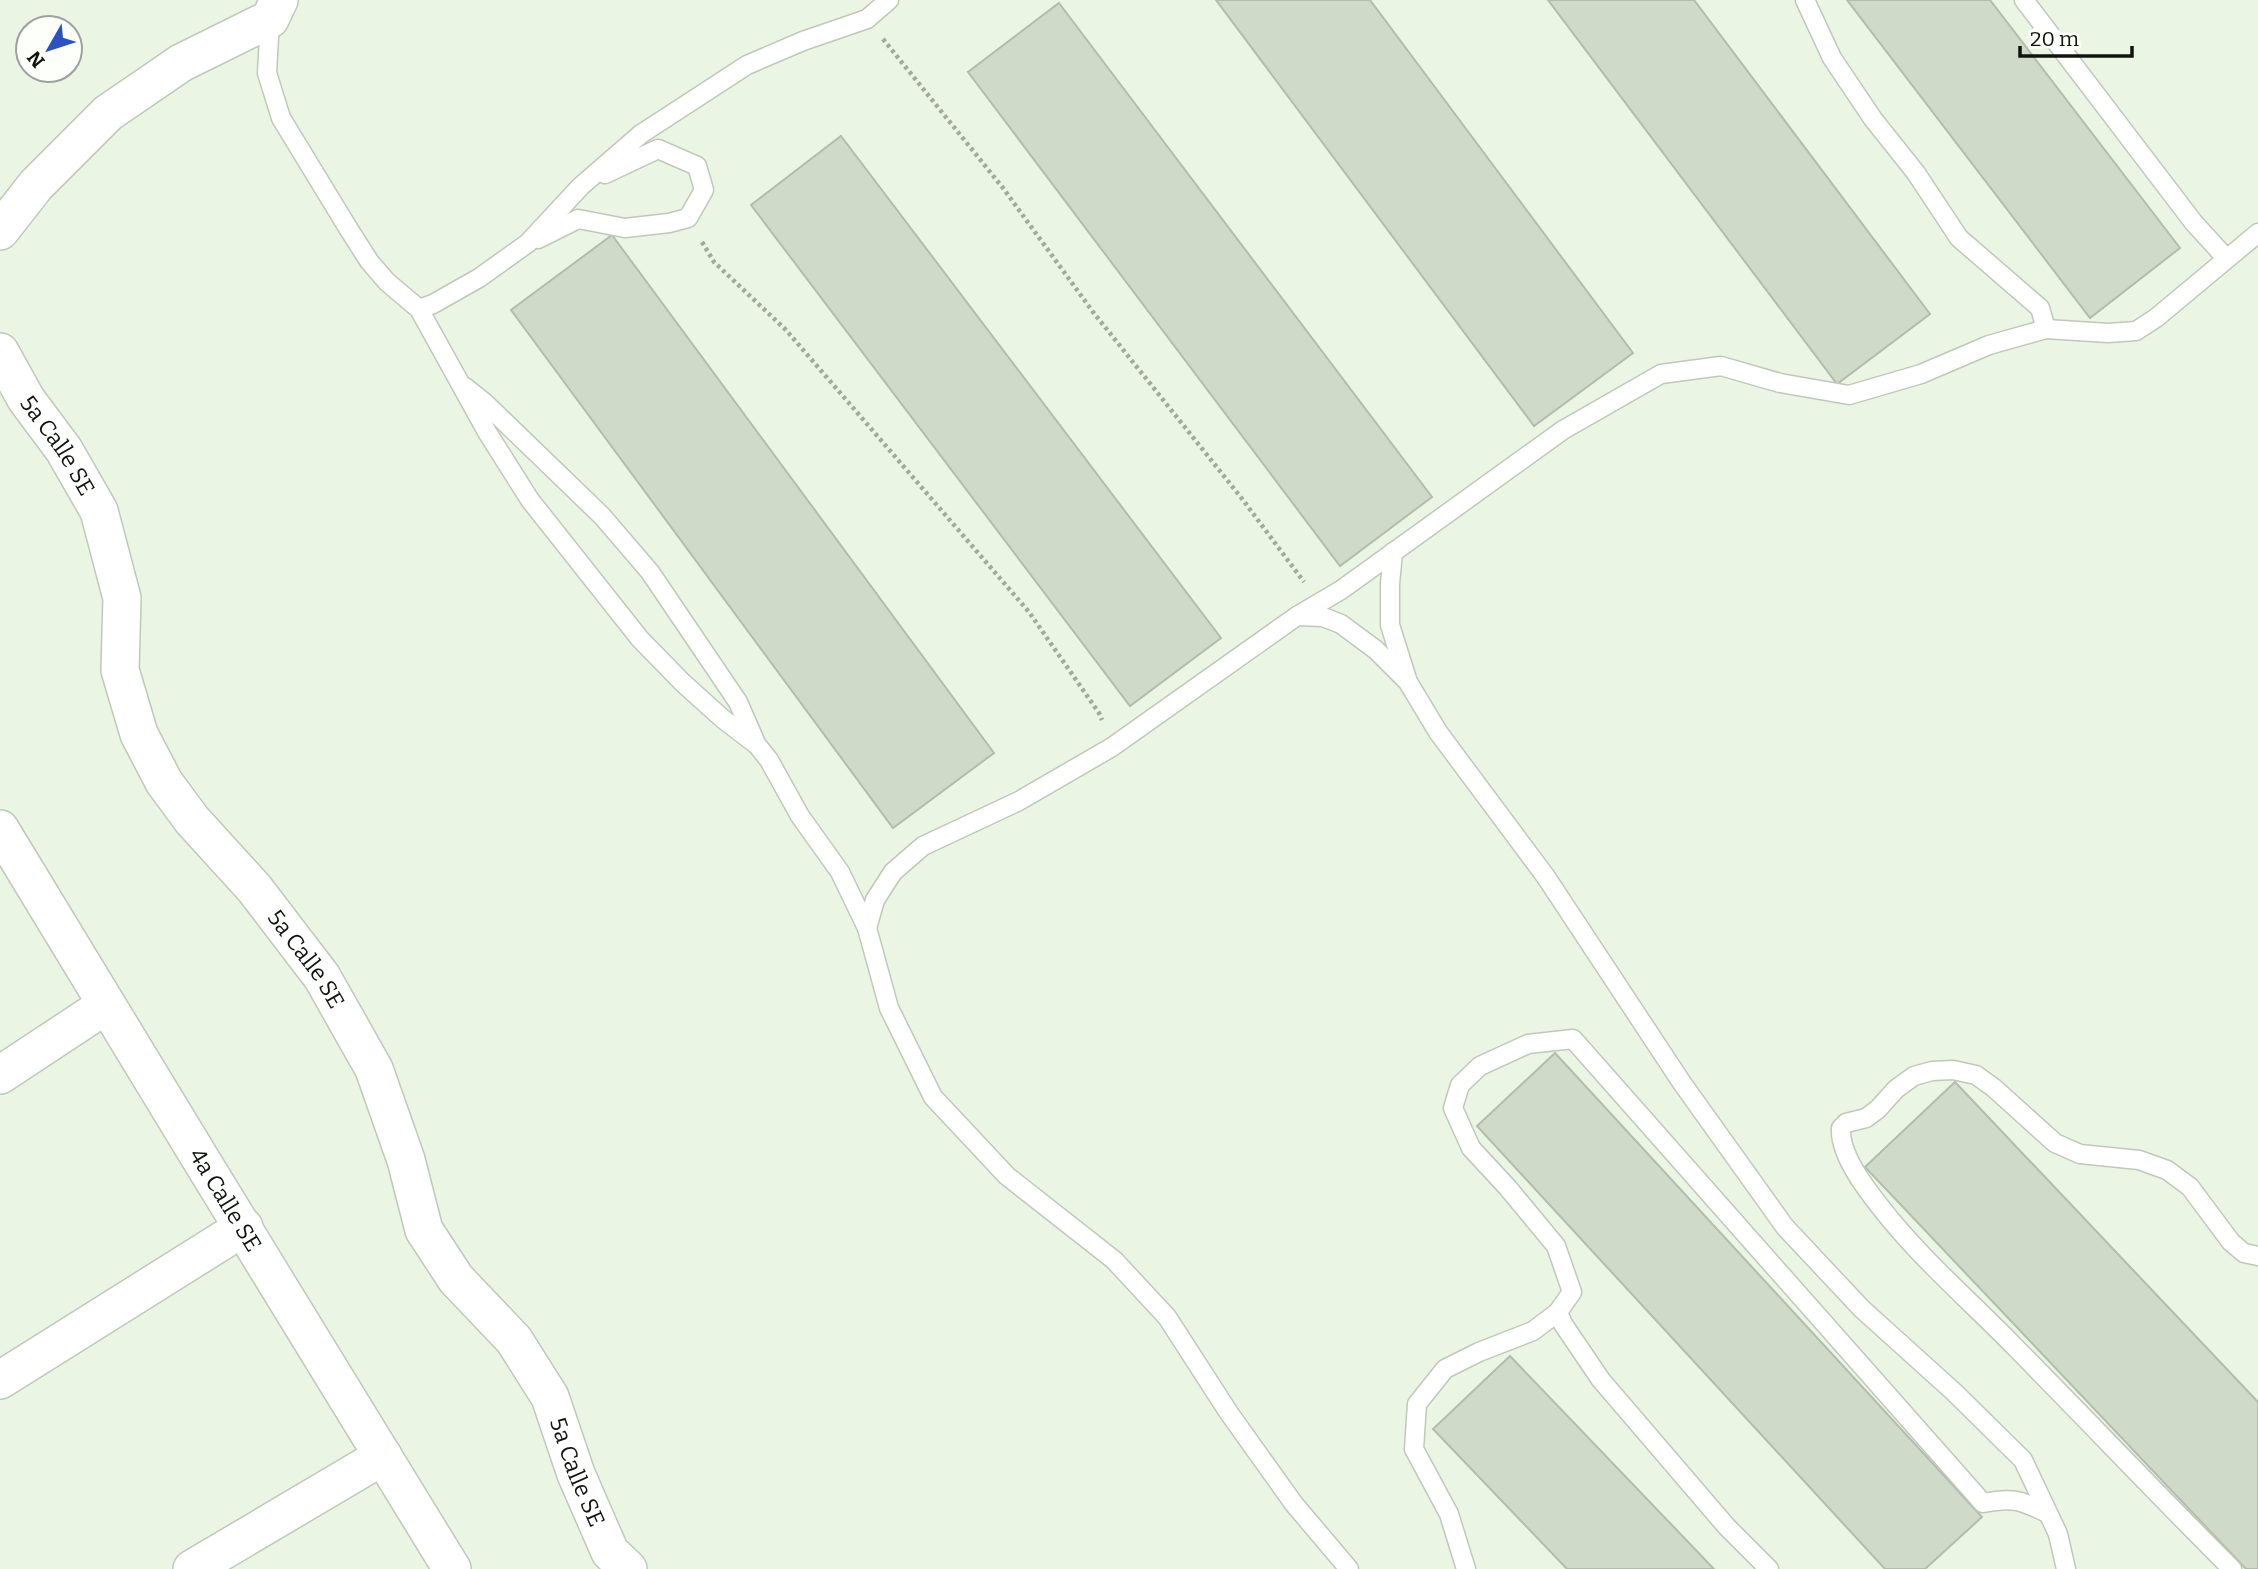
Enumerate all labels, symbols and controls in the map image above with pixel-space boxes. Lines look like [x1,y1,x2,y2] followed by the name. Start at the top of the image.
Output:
[14,14,84,84] north arrow
[2020,14,2132,58] scale bar
[2030,26,2079,52] text: 20 m
[22,46,50,72] text: N
[14,390,101,500] street label: 5a Calle SE
[262,904,351,1013] street label: 5a Calle SE
[183,1143,268,1256] street label: 4a Calle SE
[544,1414,611,1531] street label: 5a Calle SE

